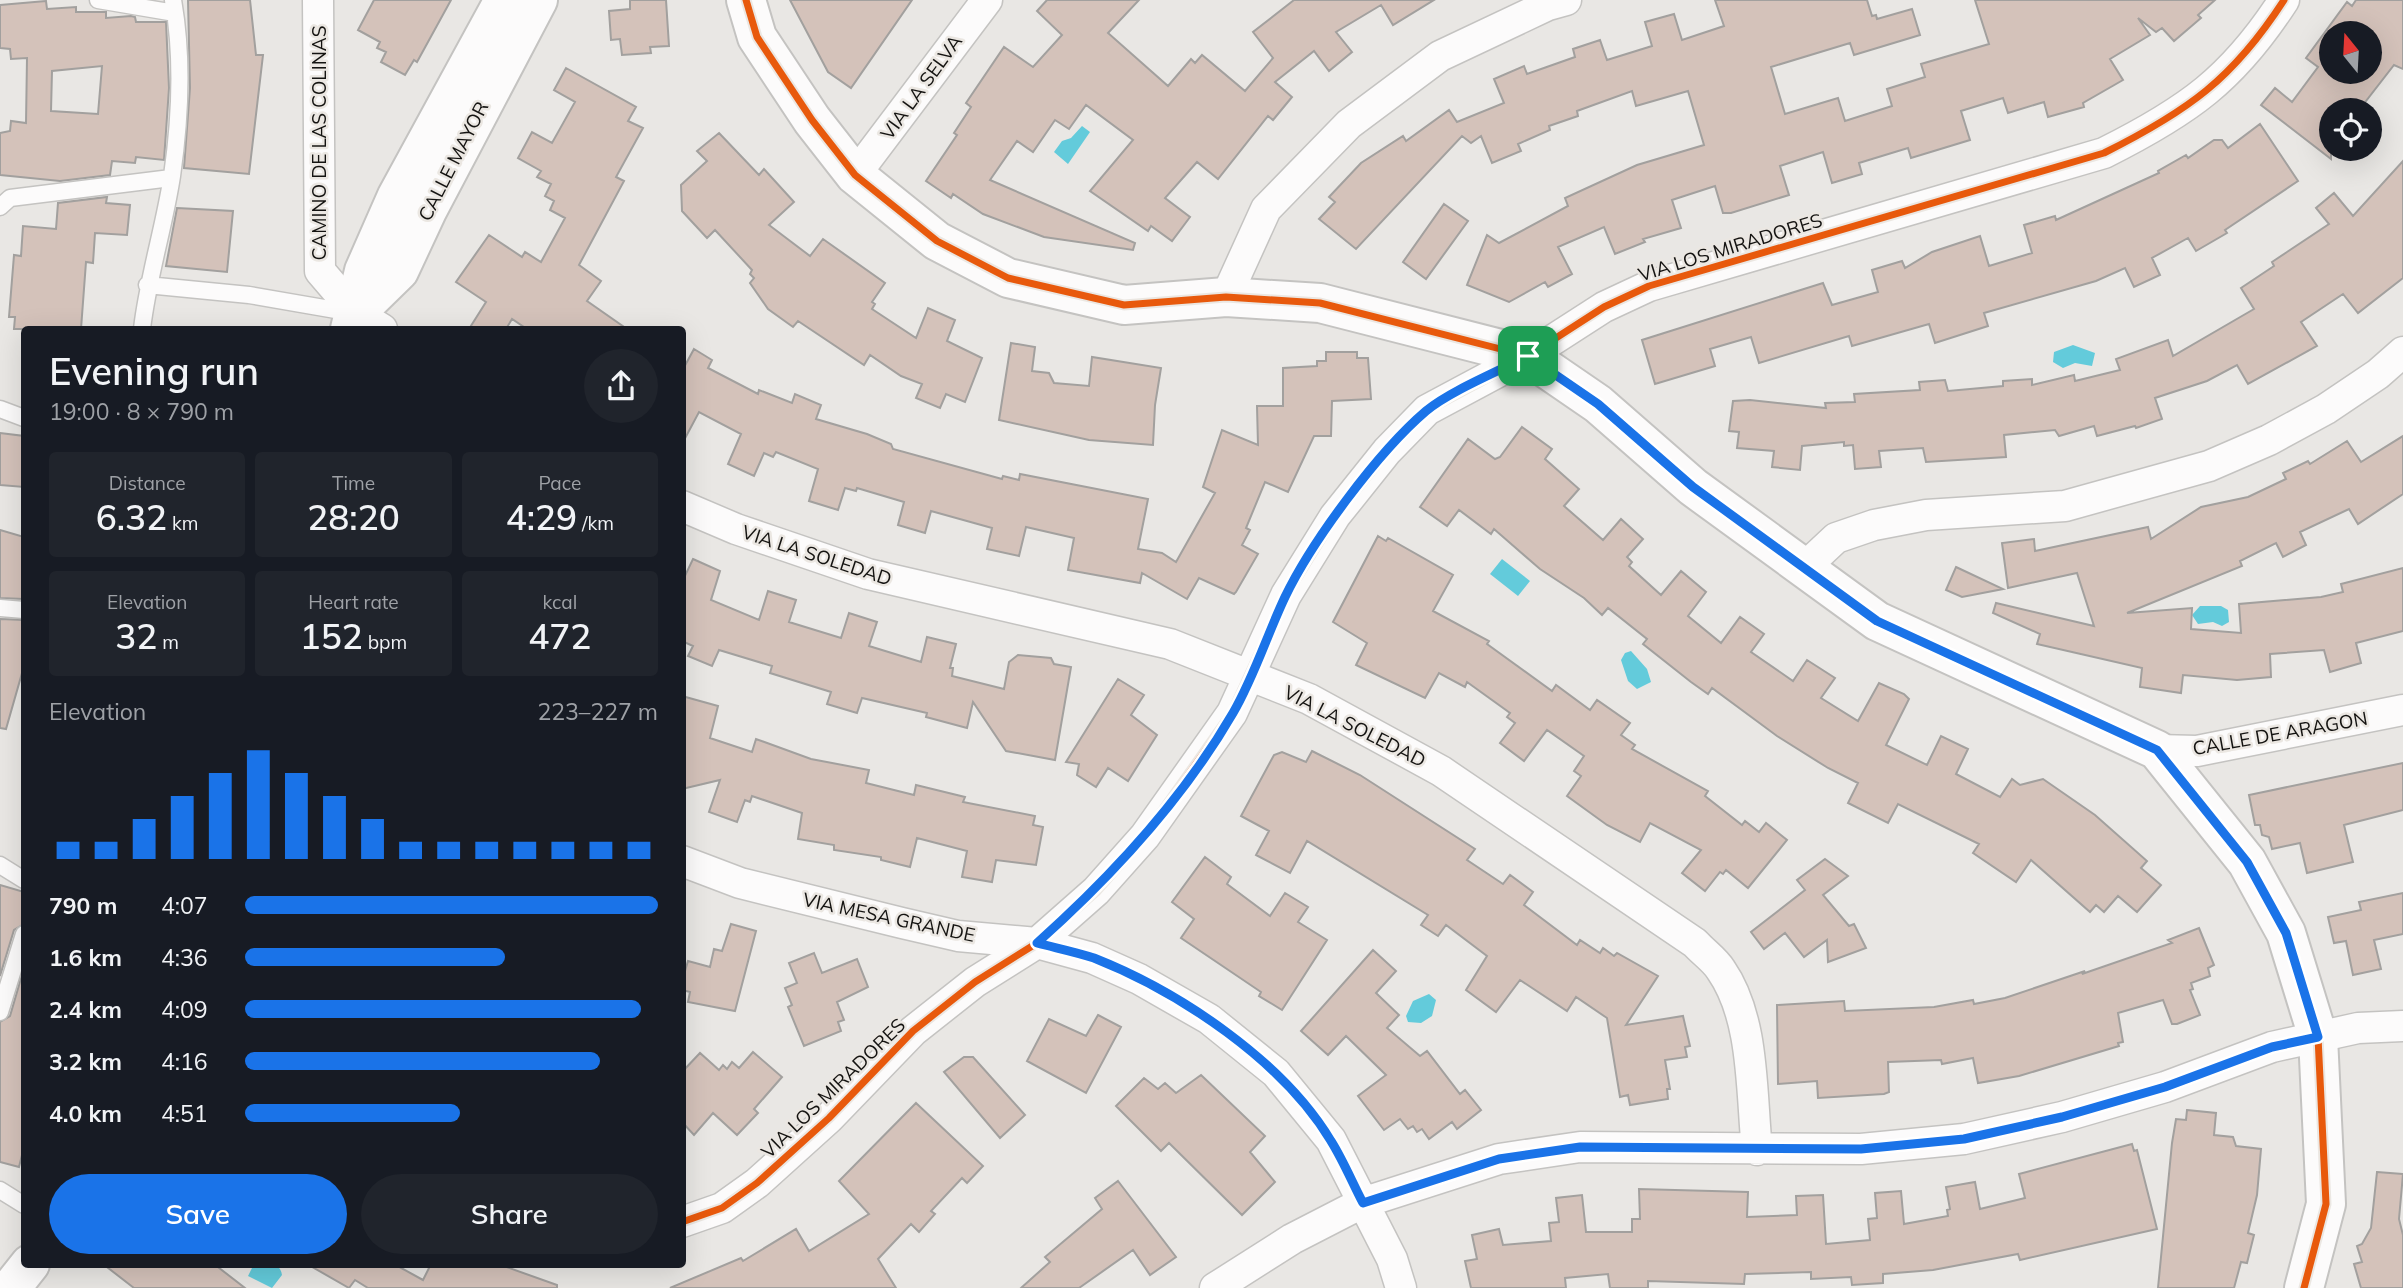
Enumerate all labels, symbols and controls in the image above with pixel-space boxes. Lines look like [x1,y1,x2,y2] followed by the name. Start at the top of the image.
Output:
[2319,21,2382,84] north arrow
[2319,21,2382,161] map controls
[307,25,331,261] street label: CAMINO DE LAS COLINAS
[875,30,967,144] street label: VIA LA SELVA
[413,97,493,225] street label: CALLE MAYOR
[2319,98,2382,161] button: locate
[1635,208,1825,286] street label: VIA LOS MIRADORES
[1498,326,1558,386] pin
[1509,337,1547,375] icon: arrive
[49,347,259,395] text: Evening run
[584,349,658,423] button: share
[49,397,234,426] text: 19:00 · 8 × 790 m
[109,471,186,495] text: Distance
[332,471,375,495] text: Time
[538,471,581,495] text: Pace
[96,495,167,539] text: 6.32
[307,495,400,539] text: 28:20
[506,495,577,539] text: 4:29
[167,511,199,535] text: km
[577,511,614,535] text: /km
[739,519,895,591] street label: VIA LA SOLEDAD
[107,590,187,614] text: Elevation
[308,590,399,614] text: Heart rate
[542,590,577,614] text: kcal
[115,614,157,658] text: 32
[300,614,363,658] text: 152
[528,614,591,658] text: 472
[157,630,179,654] text: m
[363,630,407,654] text: bpm
[1280,680,1430,772] street label: VIA LA SOLEDAD
[49,697,146,726] text: Elevation
[537,697,658,726] text: 223–227 m
[2191,706,2369,760] street label: CALLE DE ARAGON
[801,887,977,947] street label: VIA MESA GRANDE
[49,891,117,920] text: 790 m
[161,891,208,920] text: 4:07
[49,943,122,972] text: 1.6 km
[161,943,208,972] text: 4:36
[49,995,122,1024] text: 2.4 km
[161,995,208,1024] text: 4:09
[756,1013,910,1163] street label: VIA LOS MIRADORES
[49,1047,122,1076] text: 3.2 km
[161,1047,208,1076] text: 4:16
[49,1099,122,1128] text: 4.0 km
[161,1099,208,1128] text: 4:51
[49,1174,347,1254] button: Save
[361,1174,658,1254] button: Share

